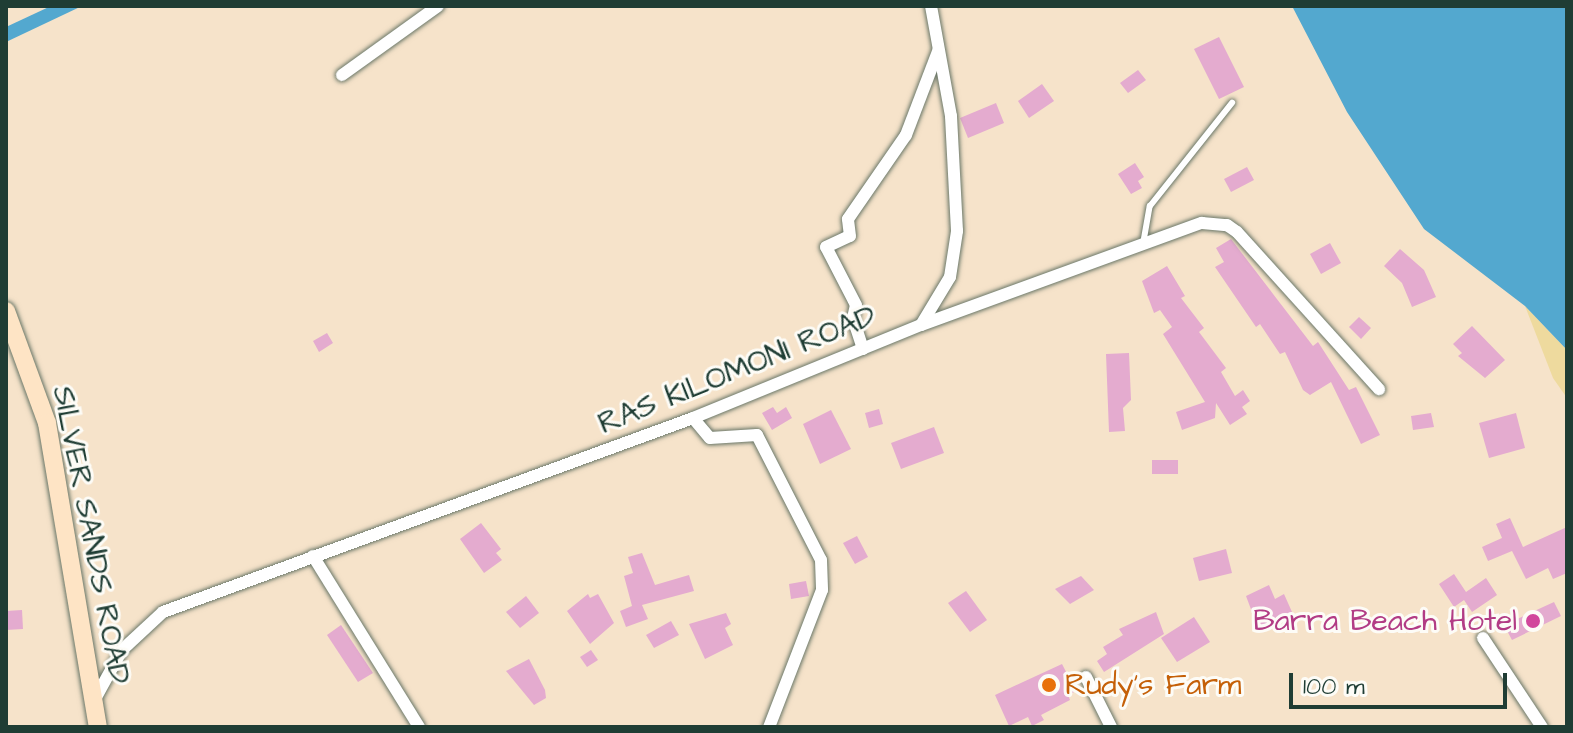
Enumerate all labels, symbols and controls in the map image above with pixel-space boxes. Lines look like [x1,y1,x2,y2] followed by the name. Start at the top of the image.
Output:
[593,298,881,442] street label: RAS KILOMONI ROAD
[44,383,138,687] street label: SILVER SANDS ROAD
[1253,603,1517,639] place label: Barra Beach Hotel
[1524,612,1542,630] marker: Barra Beach Hotel
[1293,657,1511,707] scale bar
[1065,667,1241,703] place label: Rudy's Farm
[1303,670,1365,704] text: 100 m
[1040,676,1058,694] marker: Rudy's Farm

